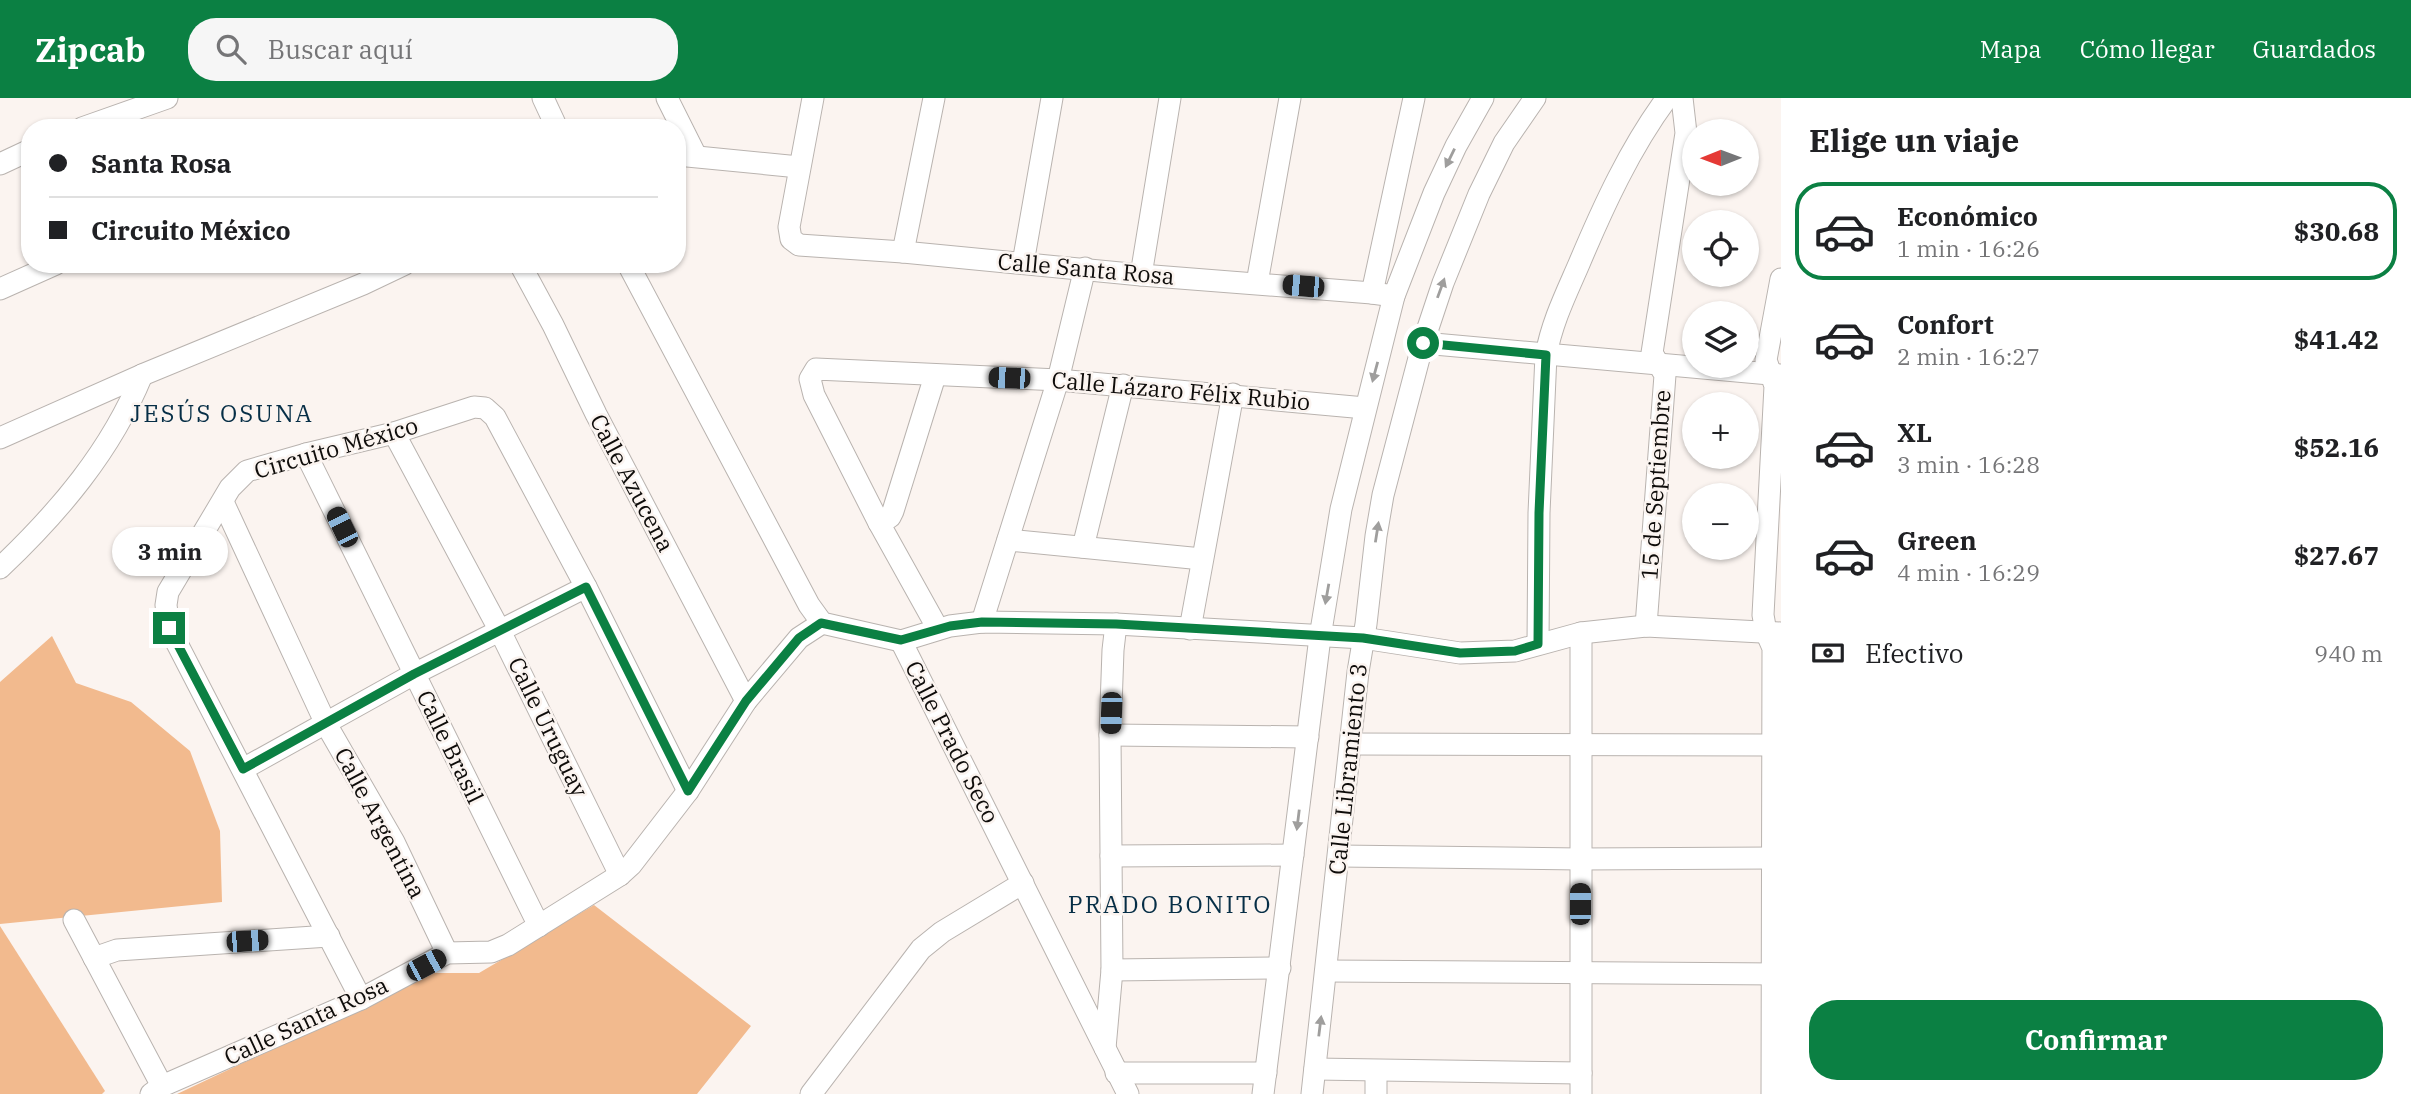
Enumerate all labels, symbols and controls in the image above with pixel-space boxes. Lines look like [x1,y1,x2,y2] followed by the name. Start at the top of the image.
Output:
[188,18,678,81] search box
[35,28,146,71] text: Zipcab
[212,30,250,68] icon: search
[268,32,413,66] text: Buscar aquí
[1980,33,2042,65] text: Mapa
[2080,33,2215,65] text: Cómo llegar
[2253,33,2376,65] text: Guardados
[1682,119,1759,196] north arrow
[1682,119,1759,560] map controls
[1809,119,2019,161] text: Elige un viaje
[91,146,232,180] text: Santa Rosa
[1445,148,1456,168] one-way arrow
[1897,199,2038,233] text: Económico
[1813,200,1876,263] icon: car
[1682,210,1759,287] button: locate
[91,213,291,247] text: Circuito México
[2294,214,2379,248] text: $30.68
[1897,233,2040,263] text: 1 min · 16:26
[996,245,1176,291] street label: Calle Santa Rosa
[1282,274,1325,298] car
[1436,278,1447,299] one-way arrow
[1682,301,1759,378] button: layers
[1897,307,1994,341] text: Confort
[1813,308,1876,371] icon: car
[2294,322,2379,356] text: $41.42
[1407,327,1439,359] route start
[1897,341,2040,371] text: 2 min · 16:27
[1369,362,1379,383] one-way arrow
[1051,364,1312,416] street label: Calle Lázaro Félix Rubio
[988,367,1031,389] car
[1633,389,1677,581] street label: 15 de Septiembre
[1682,392,1759,469] button: +
[130,397,314,429] district label: JESÚS OSUNA
[584,408,682,557] street label: Calle Azucena
[250,409,421,485] street label: Circuito México
[1897,415,1932,449] text: XL
[1813,416,1876,479] icon: car
[2294,430,2379,464] text: $52.16
[1897,449,2040,479] text: 3 min · 16:28
[1682,483,1759,560] button: −
[324,504,361,550] car
[1372,521,1383,543] one-way arrow
[1897,523,1977,557] text: Green
[1813,524,1876,587] icon: car
[111,526,227,575] callout: 3 min
[138,536,202,566] text: 3 min
[2294,538,2379,572] text: $27.67
[1897,557,2040,587] text: 4 min · 16:29
[1321,583,1332,605] one-way arrow
[153,612,185,644] route end
[1809,634,1847,672] icon: cash
[1865,636,1963,670] text: Efectivo
[2314,638,2383,668] text: 940 m
[502,652,596,802] street label: Calle Uruguay
[899,655,1007,828] street label: Calle Prado Seco
[1321,662,1373,876] street label: Calle Libramiento 3
[411,685,491,808] street label: Calle Brasil
[1100,692,1123,734] car
[329,742,433,903] street label: Calle Argentina
[1292,809,1303,831] one-way arrow
[1570,883,1591,925] car
[1068,888,1272,920] district label: PRADO BONITO
[226,929,269,953] car
[403,946,450,984] car
[219,969,392,1071] street label: Calle Santa Rosa
[1809,1000,2383,1080] button: Confirmar
[1314,1015,1325,1037] one-way arrow

